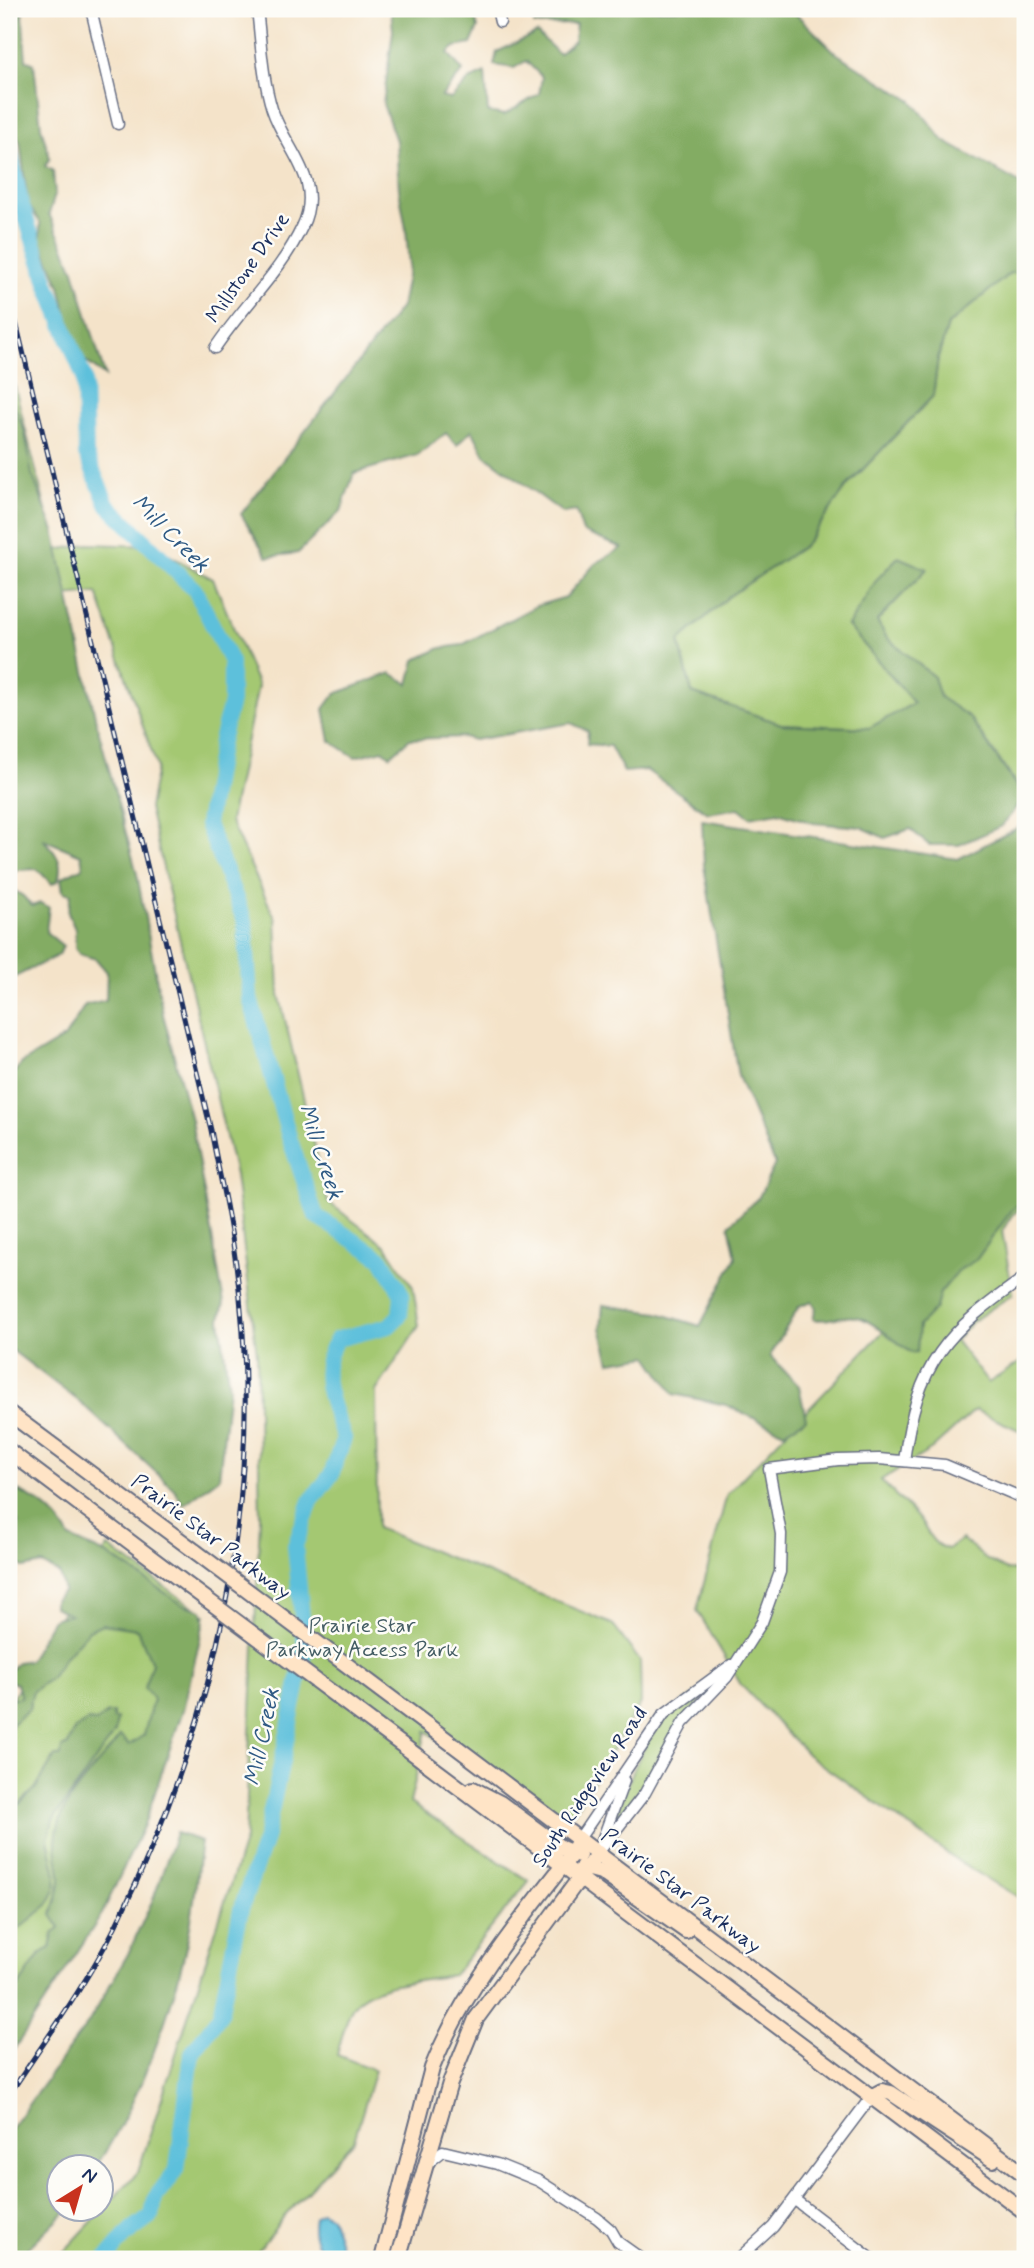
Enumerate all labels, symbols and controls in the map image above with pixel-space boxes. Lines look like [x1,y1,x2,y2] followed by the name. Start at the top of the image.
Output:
[200,207,296,329] street label: Millstone Drive
[124,488,216,580] water label: Mill Creek
[290,1100,350,1204] water label: Mill Creek
[125,1468,297,1606] street label: Prairie Star Parkway
[266,1612,459,1664] park label: Prairie Star Parkway Access Park
[238,1685,288,1789] water label: Mill Creek
[526,1701,655,1874] street label: South Ridgeview Road
[595,1822,767,1960] street label: Prairie Star Parkway
[46,2152,116,2222] north arrow
[77,2162,102,2189] text: N

